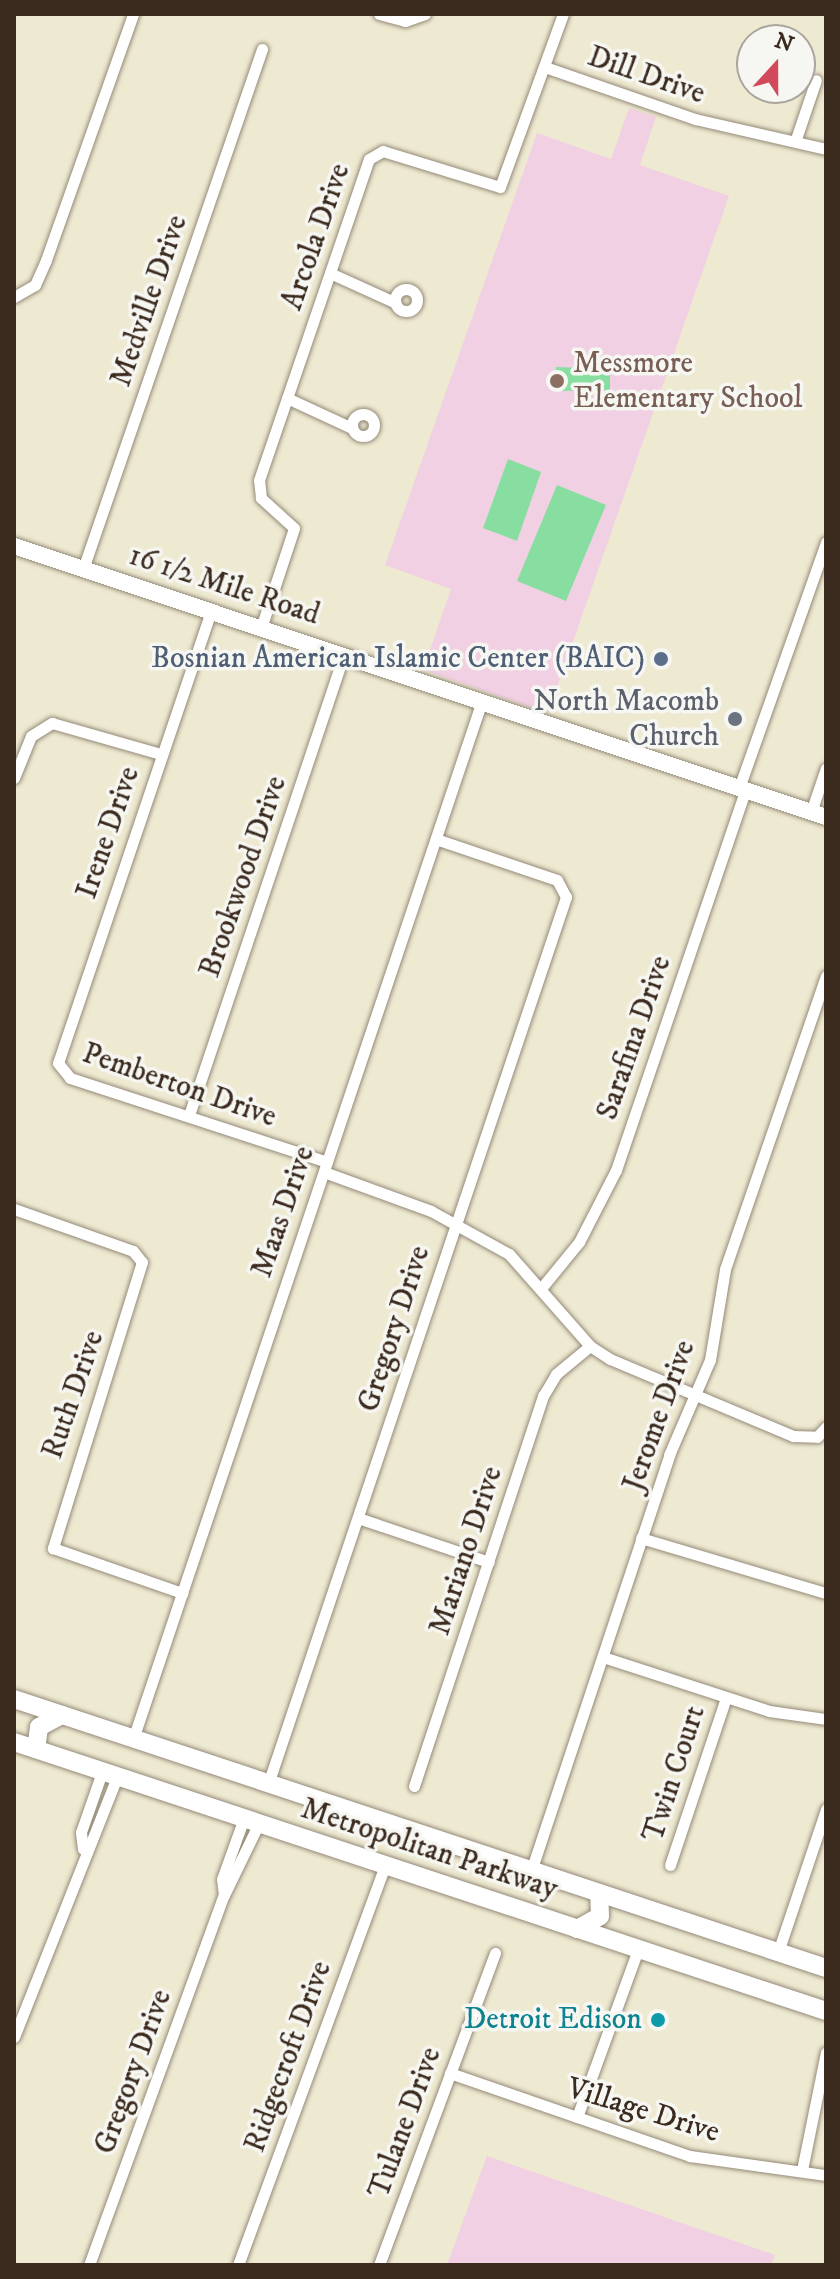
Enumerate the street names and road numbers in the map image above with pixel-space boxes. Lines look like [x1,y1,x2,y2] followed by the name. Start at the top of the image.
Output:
[583,39,709,113] street label: Dill Drive
[275,159,359,315] street label: Arcola Drive
[104,211,196,391] street label: Medville Drive
[124,538,324,634] street label: 16 1/2 Mile Road
[70,762,148,904] street label: Irene Drive
[193,772,295,982] street label: Brookwood Drive
[590,951,680,1125] street label: Sarafina Drive
[77,1036,281,1136] street label: Pemberton Drive
[245,1142,323,1282] street label: Maas Drive
[351,1242,439,1416] street label: Gregory Drive
[35,1326,113,1464] street label: Ruth Drive
[616,1336,704,1496] street label: Jerome Drive
[423,1462,511,1640] street label: Mariano Drive
[636,1701,714,1847] street label: Twin Court
[296,1792,562,1908] street label: Metropolitan Parkway
[238,1957,340,2157] street label: Ridgecroft Drive
[88,1985,180,2159] street label: Gregory Drive
[362,2043,450,2203] street label: Tulane Drive
[562,2071,724,2151] street label: Village Drive

